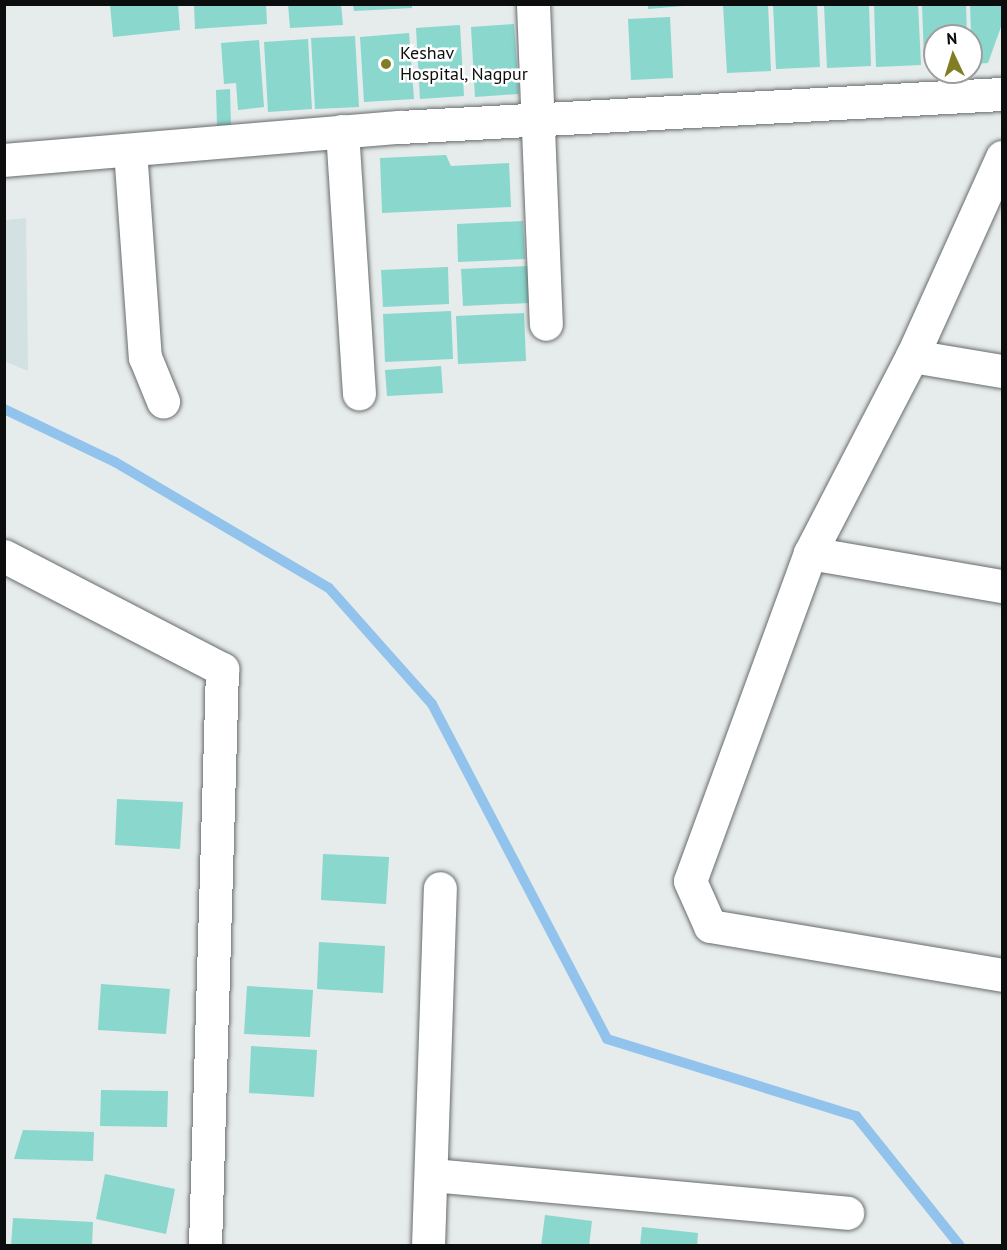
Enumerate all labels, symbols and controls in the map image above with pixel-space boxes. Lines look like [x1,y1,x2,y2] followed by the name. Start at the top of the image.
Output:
[923,24,983,84] north arrow
[946,28,958,48] text: N
[400,43,529,86] place label: Keshav Hospital, Nagpur
[377,55,395,73] marker: Keshav Hospital, Nagpur

